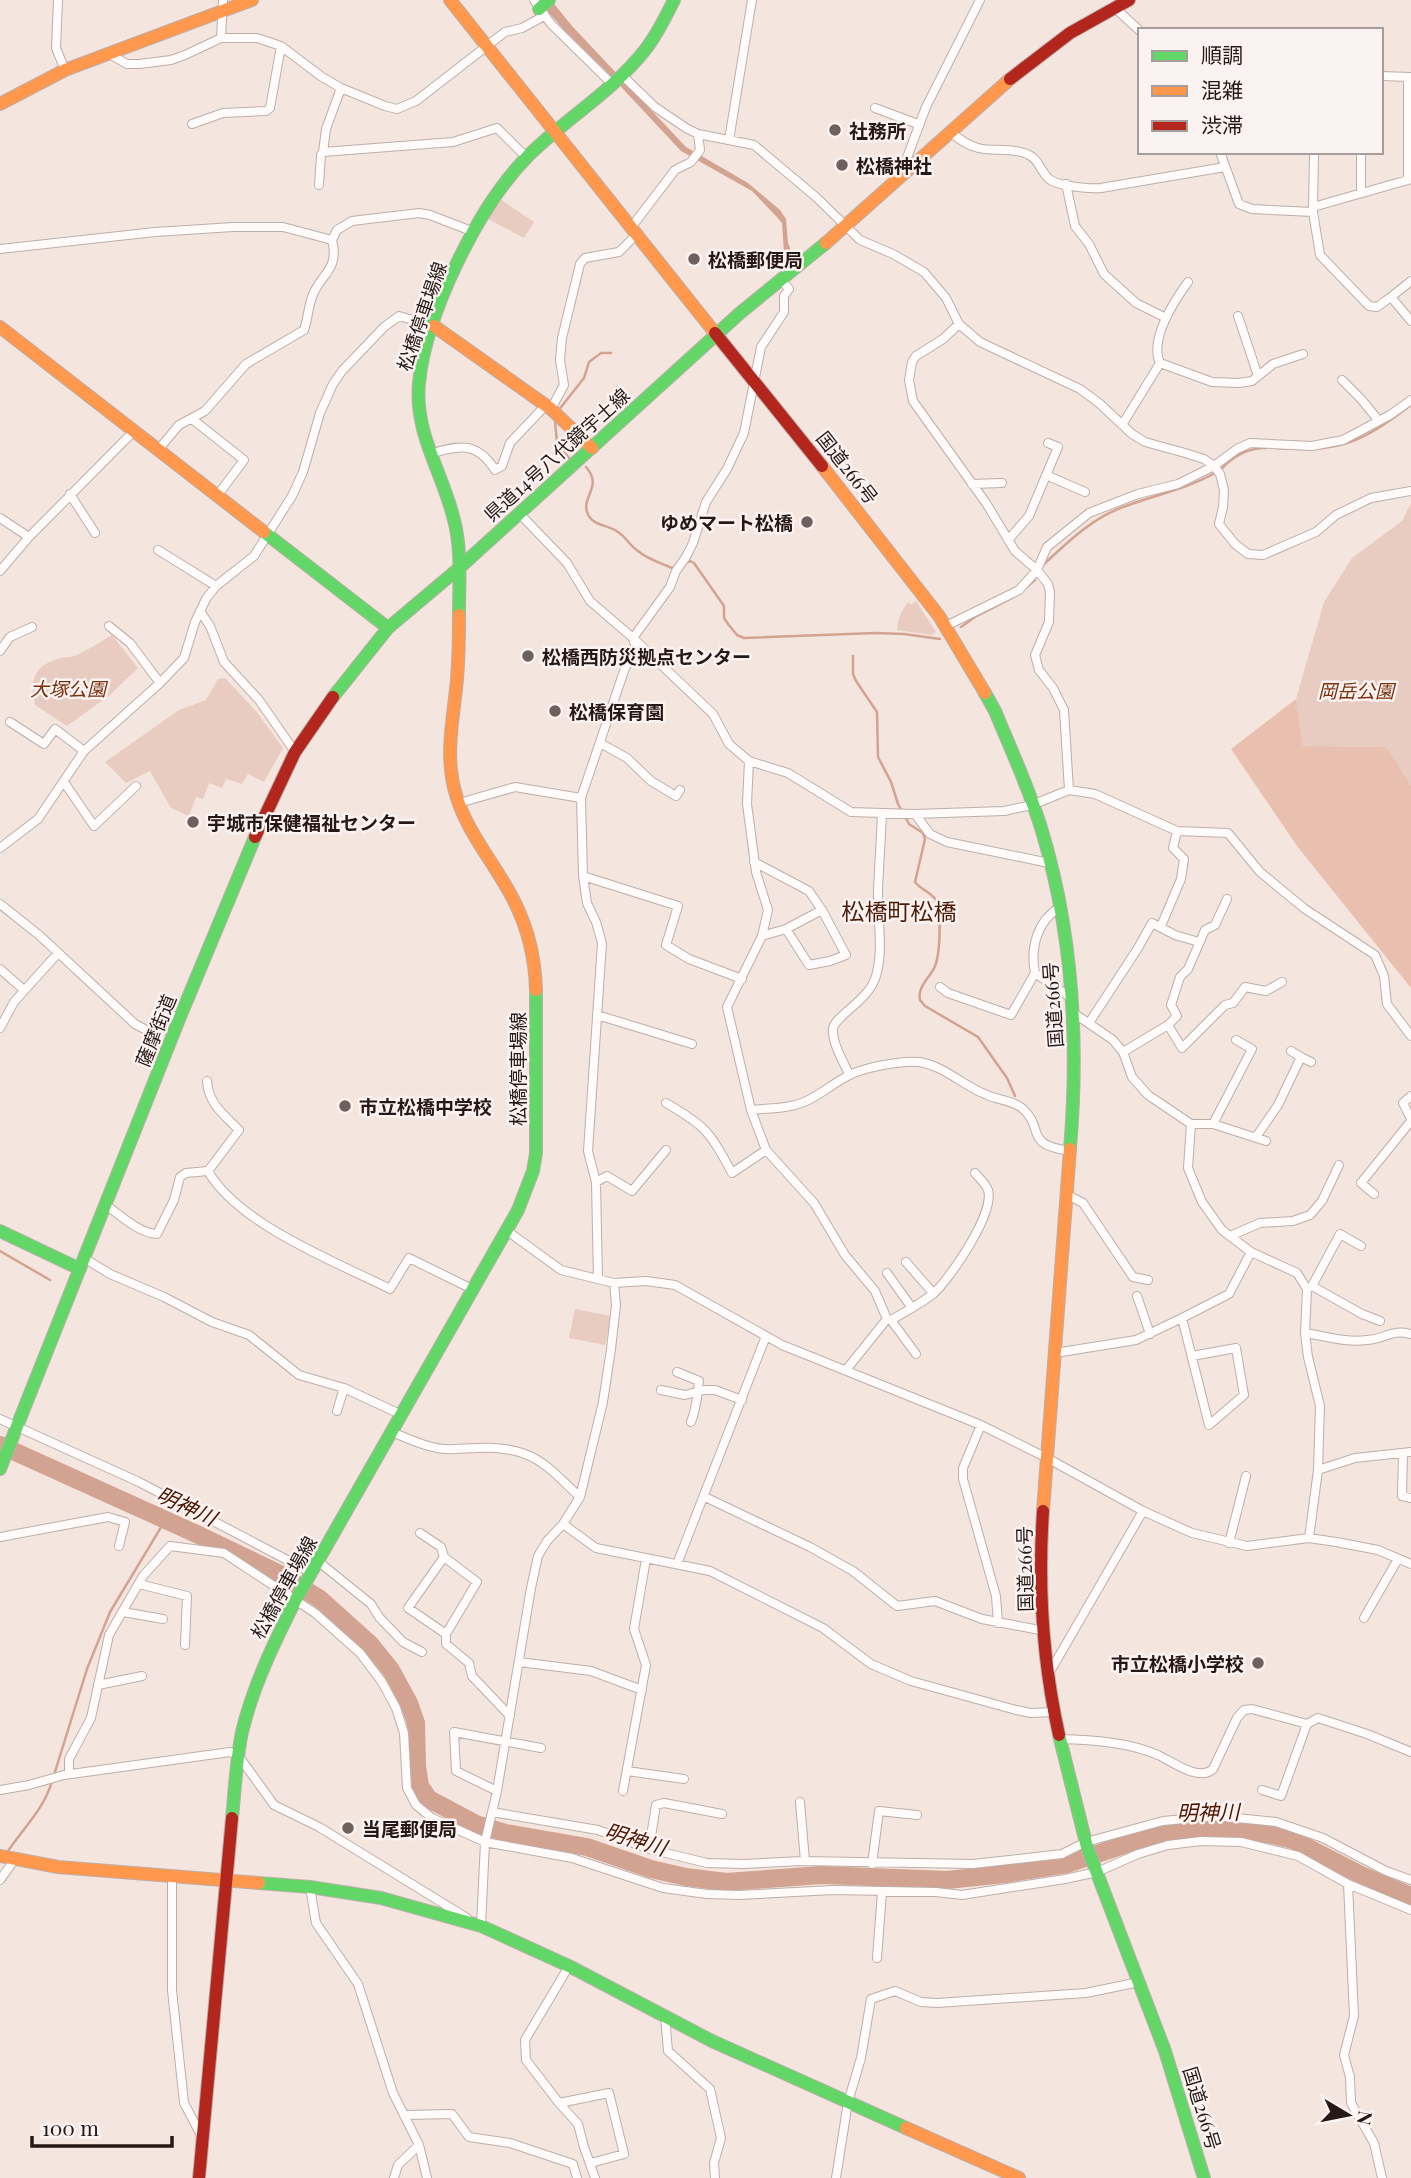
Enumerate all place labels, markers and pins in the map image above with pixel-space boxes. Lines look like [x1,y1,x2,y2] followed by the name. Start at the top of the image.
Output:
[849,117,906,143] place label: 社務所
[827,122,843,138] marker: 社務所
[856,152,932,178] place label: 松橋神社
[834,157,850,173] marker: 松橋神社
[708,246,803,272] place label: 松橋郵便局
[686,251,702,267] marker: 松橋郵便局
[660,509,793,535] place label: ゆめマート松橋
[799,514,815,530] marker: ゆめマート松橋
[542,643,751,669] place label: 松橋西防災拠点センター
[520,648,536,664] marker: 松橋西防災拠点センター
[569,698,664,724] place label: 松橋保育園
[547,703,563,719] marker: 松橋保育園
[207,809,416,835] place label: 宇城市保健福祉センター
[185,814,201,830] marker: 宇城市保健福祉センター
[359,1093,492,1119] place label: 市立松橋中学校
[337,1098,353,1114] marker: 市立松橋中学校
[1111,1650,1244,1676] place label: 市立松橋小学校
[1250,1655,1266,1671] marker: 市立松橋小学校
[362,1815,457,1841] place label: 当尾郵便局
[340,1820,356,1836] marker: 当尾郵便局

